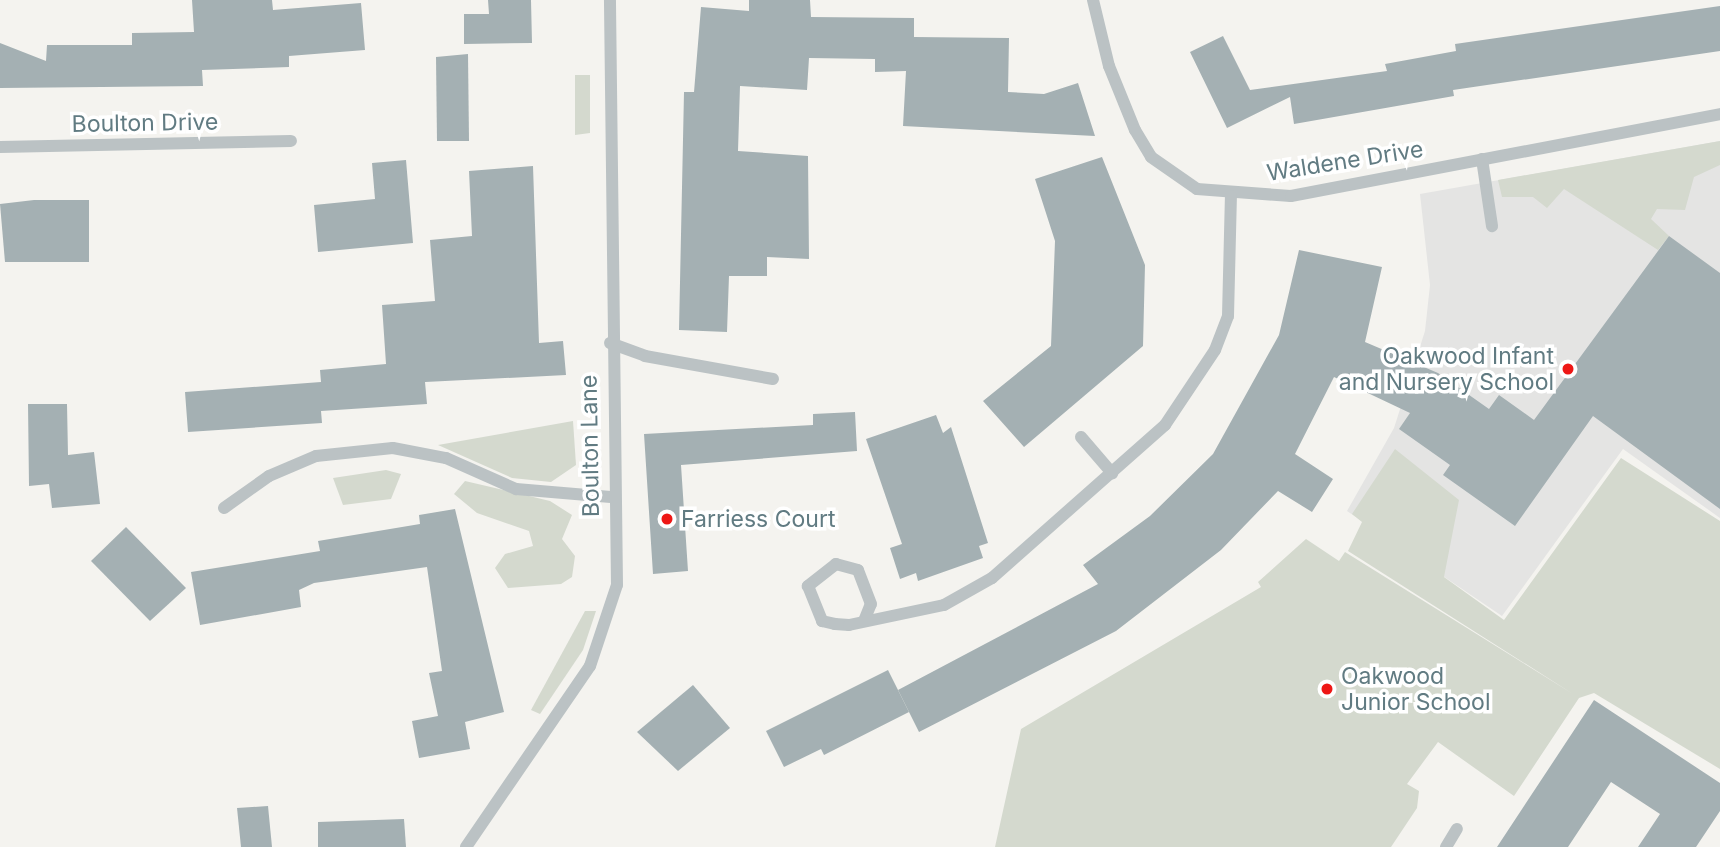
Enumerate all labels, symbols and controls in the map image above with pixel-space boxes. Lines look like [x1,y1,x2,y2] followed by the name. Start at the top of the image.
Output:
[71,108,219,138] street label: Boulton Drive
[1265,135,1425,187] street label: Waldene Drive
[1339,342,1554,396] place label: Oakwood Infant and Nursery School
[1560,361,1576,377] marker: Oakwood Infant and Nursery School
[575,375,605,517] street label: Boulton Lane
[681,505,835,533] place label: Farriess Court
[659,511,675,527] marker: Farriess Court
[1341,662,1490,716] place label: Oakwood Junior School
[1319,681,1335,697] marker: Oakwood Junior School

